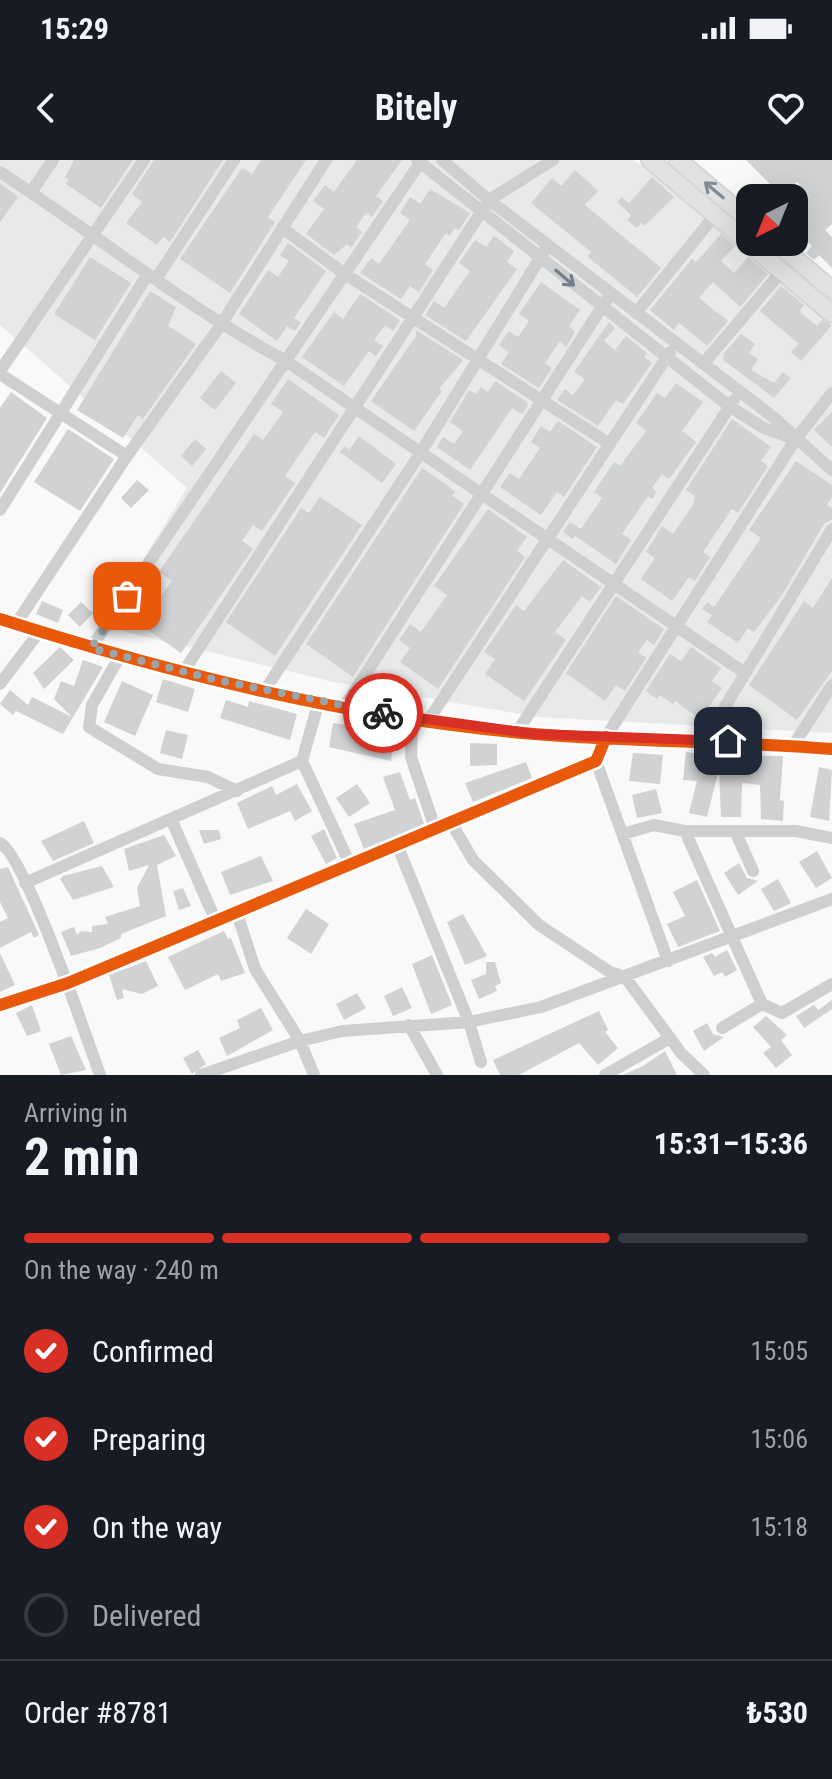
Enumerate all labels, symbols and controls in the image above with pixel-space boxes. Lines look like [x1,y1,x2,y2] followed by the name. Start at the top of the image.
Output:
[40,11,109,46] text: 15:29
[24,86,68,130] icon: back
[764,86,808,130] icon: heart
[375,87,457,129] text: Bitely
[704,181,725,199] one-way arrow
[736,184,808,256] north arrow
[736,184,808,256] map controls
[555,269,575,287] one-way arrow
[93,562,161,630] pin
[105,574,149,618] icon: bag
[343,673,423,753] courier
[361,691,405,735] icon: bike
[694,707,762,775] pin
[706,719,750,763] icon: home
[24,1098,128,1128] text: Arriving in
[654,1126,808,1161] text: 15:31–15:36
[24,1127,140,1188] text: 2 min
[24,1255,219,1285] text: On the way · 240 m
[24,1329,68,1373] icon: check
[92,1334,214,1369] text: Confirmed
[751,1336,808,1366] text: 15:05
[24,1417,68,1461] icon: check
[92,1422,206,1457] text: Preparing
[751,1424,808,1454] text: 15:06
[24,1505,68,1549] icon: check
[92,1510,222,1545] text: On the way
[751,1512,808,1542] text: 15:18
[92,1598,201,1633] text: Delivered
[24,1695,172,1730] text: Order #8781
[746,1695,808,1730] text: ₺530

